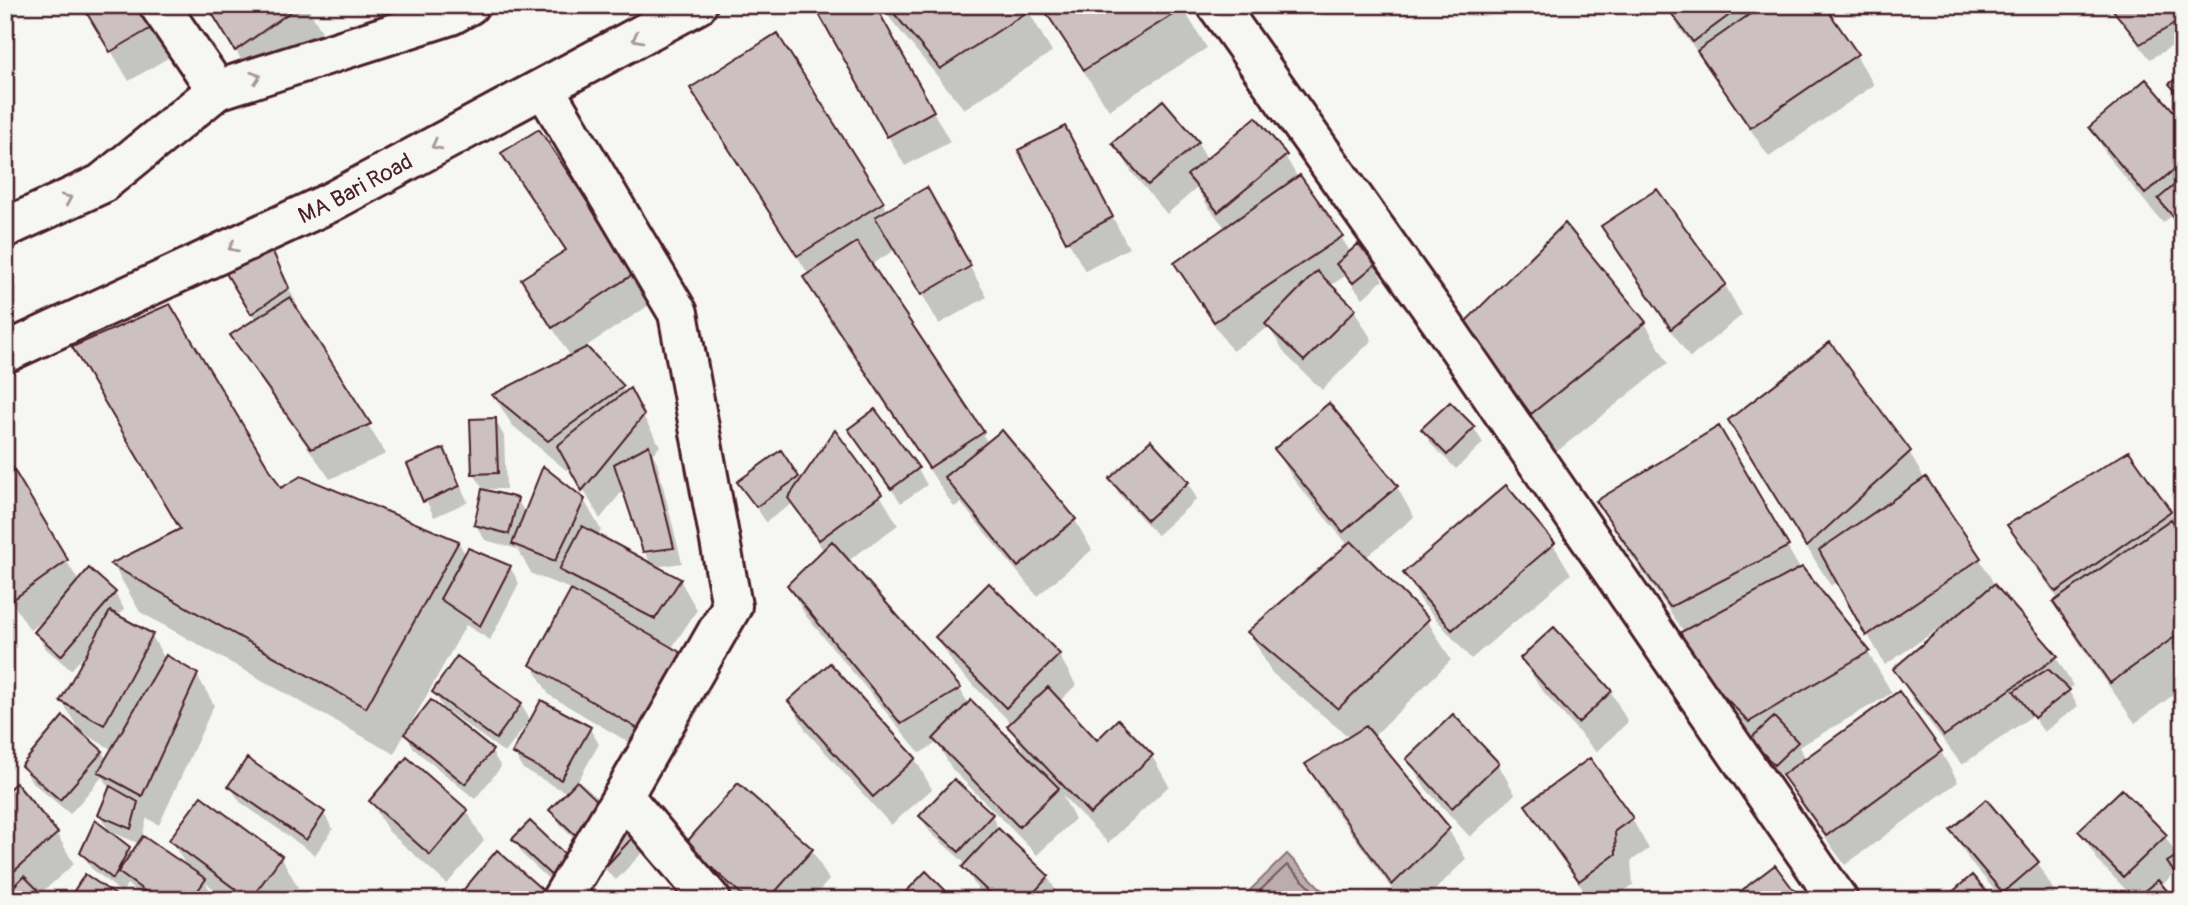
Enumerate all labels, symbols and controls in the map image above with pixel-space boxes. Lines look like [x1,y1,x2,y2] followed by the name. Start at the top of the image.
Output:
[632,30,644,43] one-way arrow
[249,71,262,85] one-way arrow
[431,137,444,150] one-way arrow
[293,147,418,230] street label: MA Bari Road
[60,193,73,207] one-way arrow
[228,239,240,253] one-way arrow

